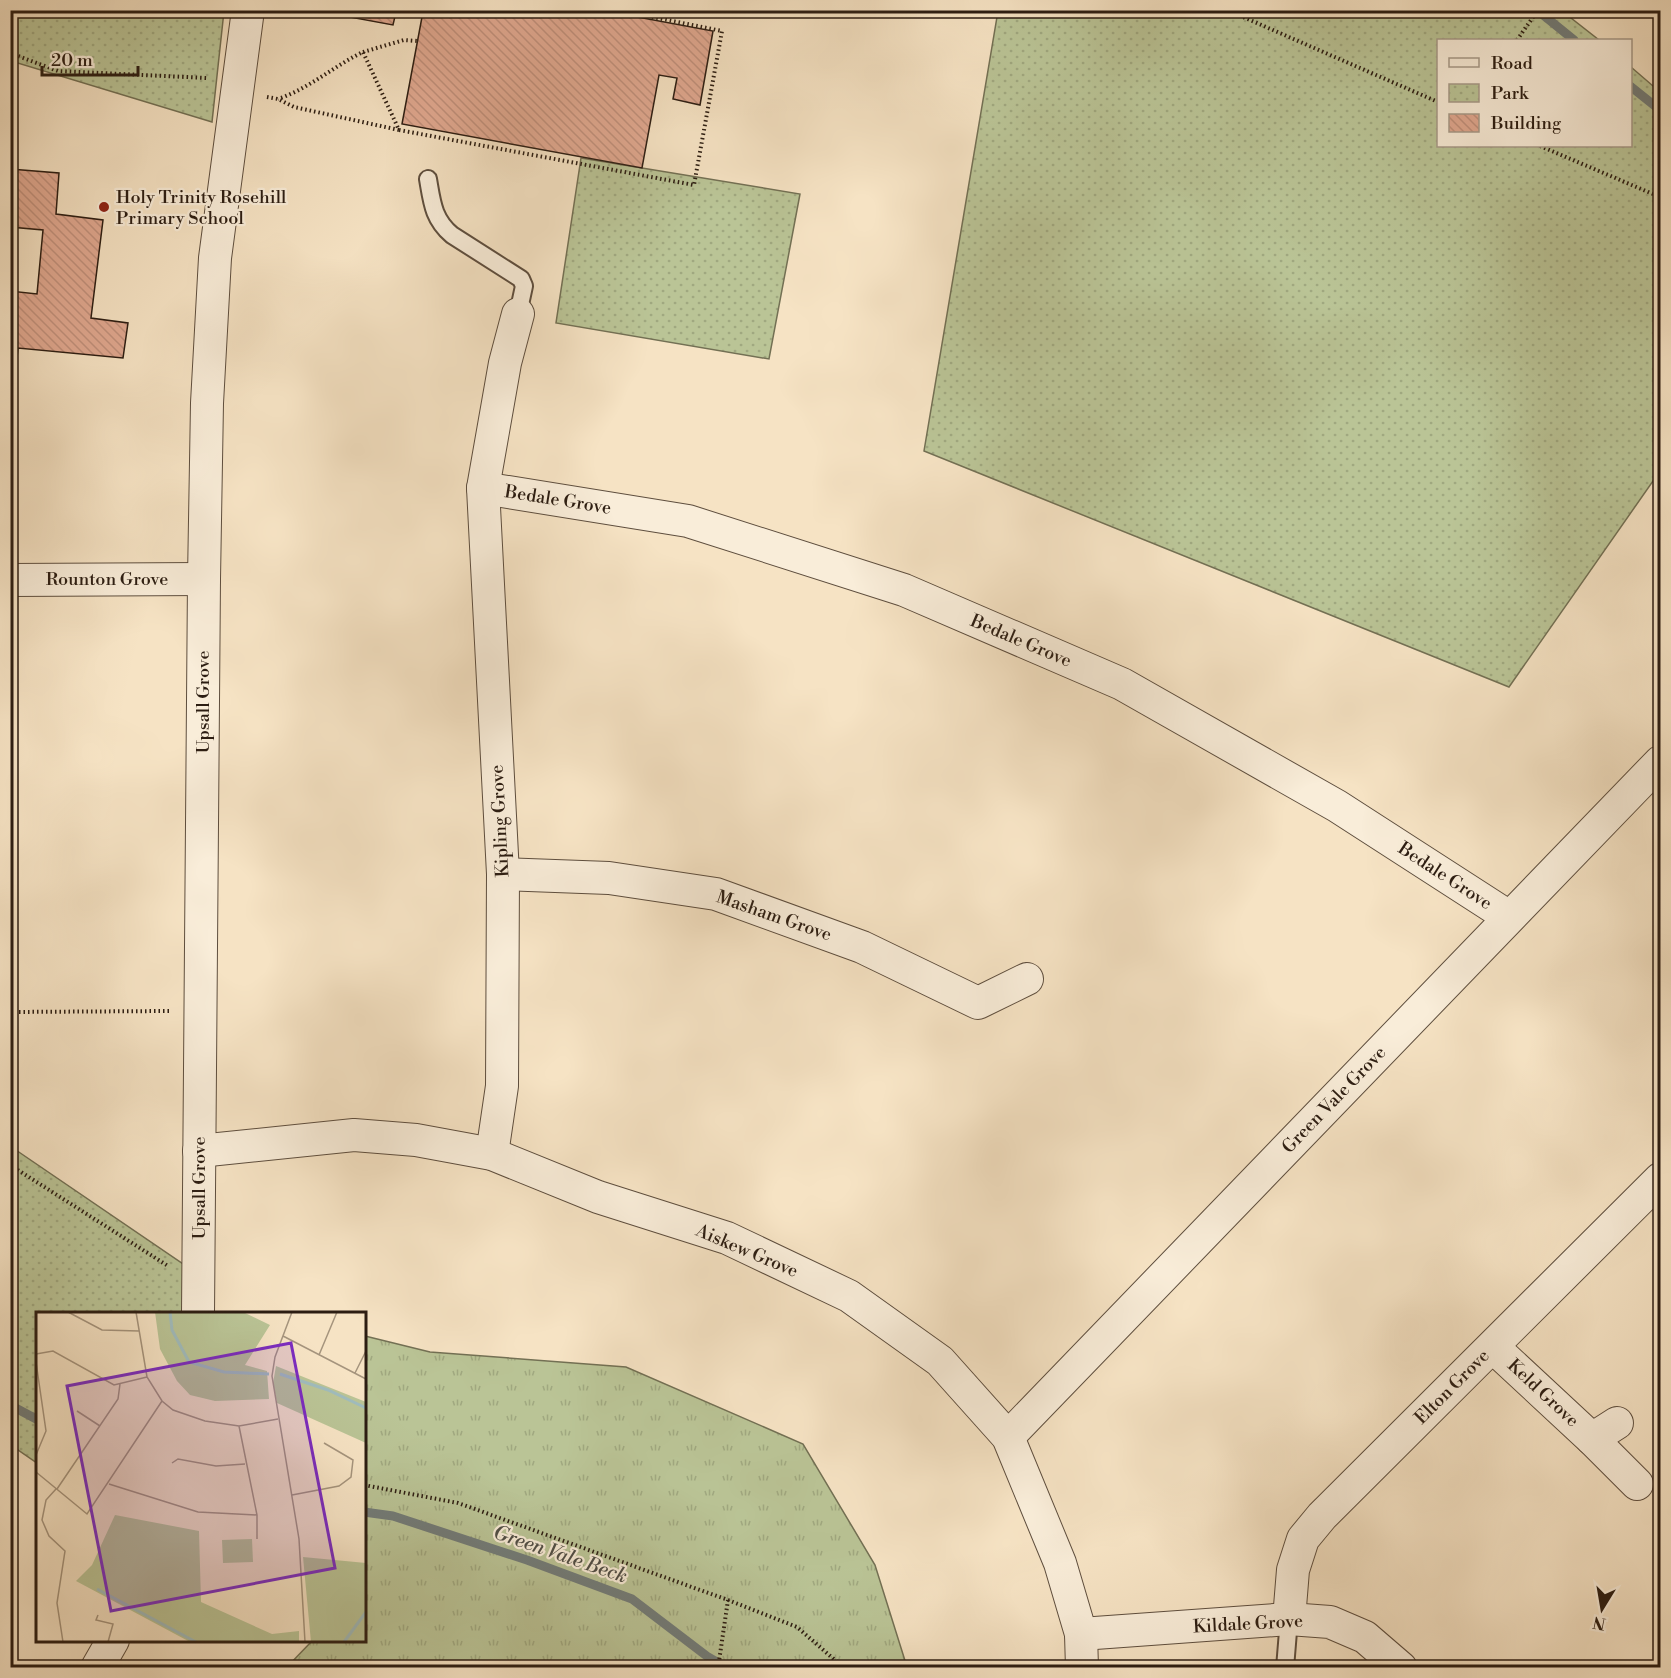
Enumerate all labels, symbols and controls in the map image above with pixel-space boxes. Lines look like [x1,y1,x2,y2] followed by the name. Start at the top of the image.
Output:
[42,39,138,77] scale bar
[1437,39,1632,147] legend
[51,49,93,72] text: 20 m
[1491,52,1534,75] text: Road
[1491,82,1530,105] text: Park
[1490,112,1562,135] text: Building
[116,186,287,230] place label: Holy Trinity Rosehill Primary School
[97,200,111,214] marker: Holy Trinity Rosehill Primary School
[502,480,613,520] street label: Bedale Grove
[46,568,168,591] street label: Rounton Grove
[966,609,1075,673] street label: Bedale Grove
[192,650,215,754] street label: Upsall Grove
[486,764,514,878] street label: Kipling Grove
[1393,837,1496,915] street label: Bedale Grove
[713,885,835,947] street label: Masham Grove
[1277,1042,1391,1158] street label: Green Vale Grove
[188,1136,211,1240] street label: Upsall Grove
[691,1219,802,1283] street label: Aiskew Grove
[36,1312,366,1642] inset map
[1410,1345,1494,1429] street label: Elton Grove
[1502,1354,1584,1432] street label: Keld Grove
[490,1520,630,1590] water label: Green Vale Beck
[1572,1579,1632,1639] north arrow
[1192,1610,1304,1638] street label: Kildale Grove
[1591,1612,1607,1634] text: N

